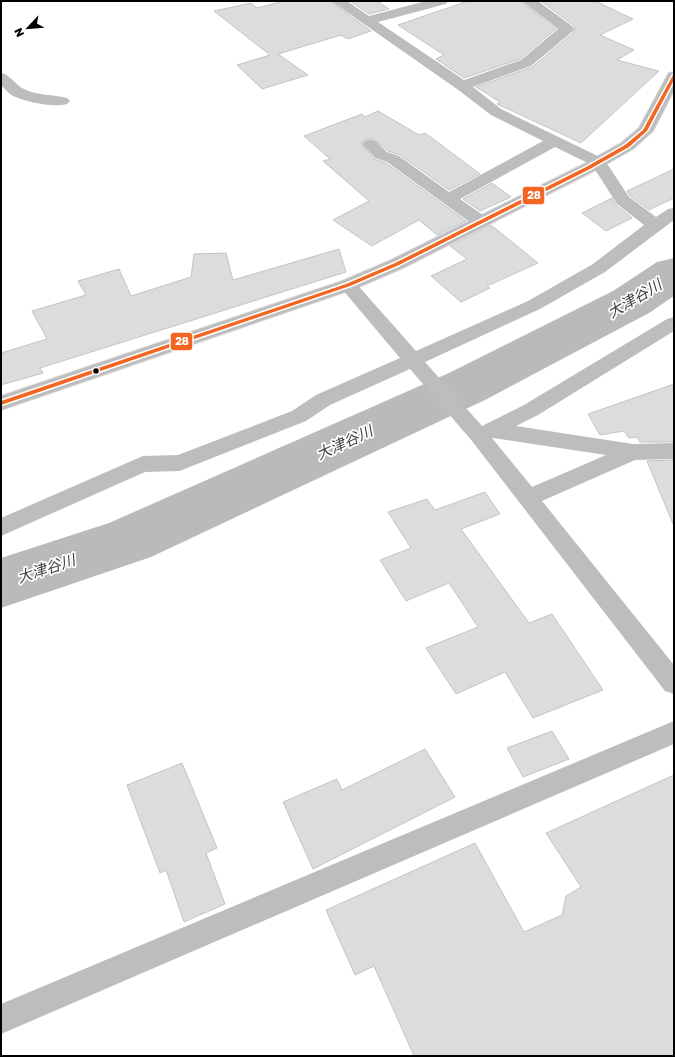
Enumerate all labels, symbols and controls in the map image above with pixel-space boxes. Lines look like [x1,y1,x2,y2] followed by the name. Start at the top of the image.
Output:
[8,8,48,48] north arrow
[11,26,26,39] text: N
[522,186,545,205] line badge: 28
[527,188,541,201] text: 28
[604,274,666,321] water label: 大津谷川
[170,332,193,351] line badge: 28
[175,334,189,347] text: 28
[91,366,101,376] unlabelled marker
[313,420,377,463] water label: 大津谷川
[15,550,79,586] water label: 大津谷川

